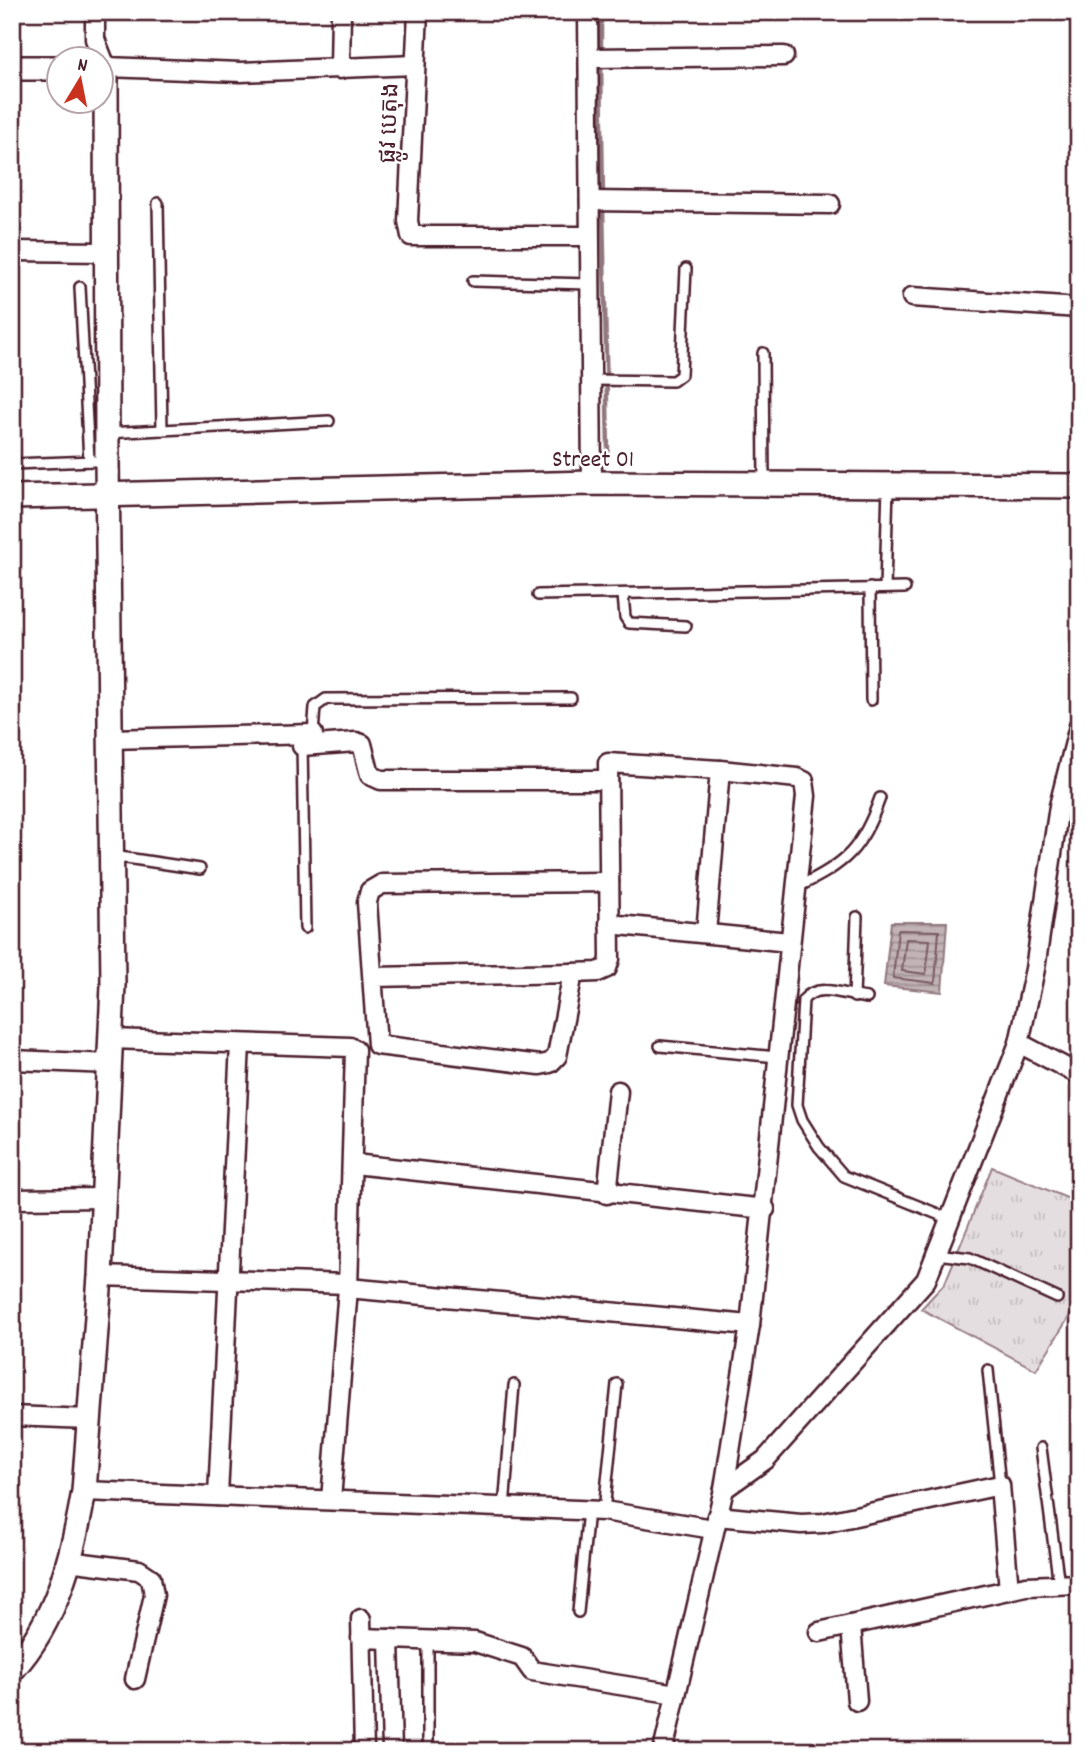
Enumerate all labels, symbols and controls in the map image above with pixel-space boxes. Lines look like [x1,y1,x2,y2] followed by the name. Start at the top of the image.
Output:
[46,46,116,116] north arrow
[75,53,89,81] text: N
[373,82,412,164] street label: ផ្លូវ បេតុង
[552,444,634,478] street label: Street 01

